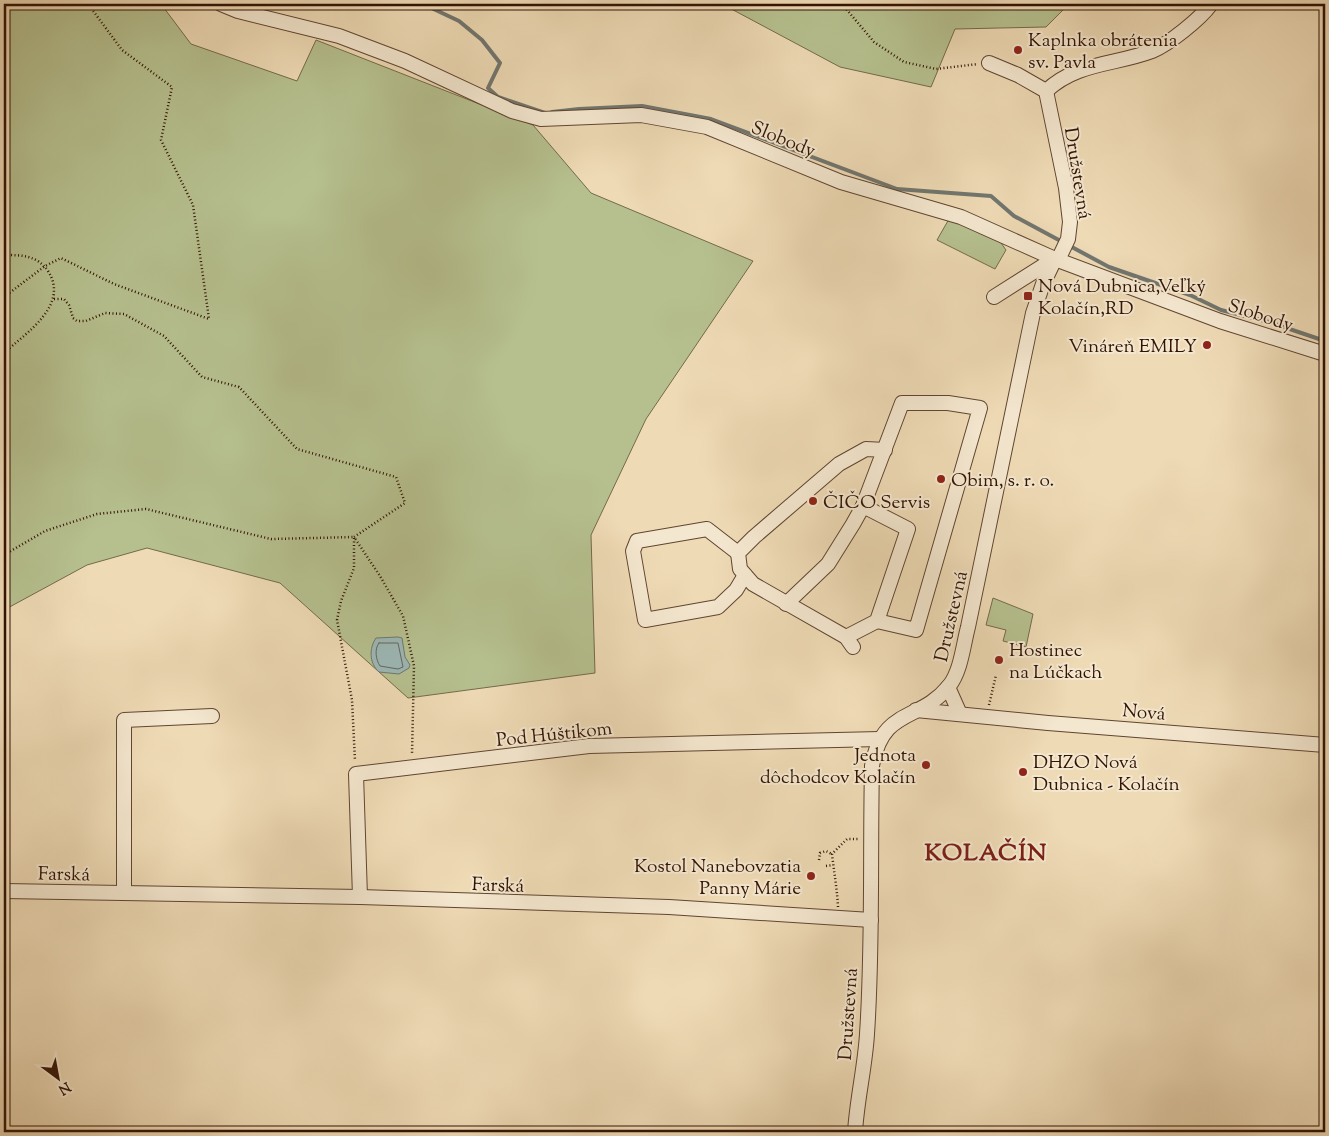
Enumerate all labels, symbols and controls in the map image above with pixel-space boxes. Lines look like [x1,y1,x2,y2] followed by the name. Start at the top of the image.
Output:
[1028,28,1178,77] place label: Kaplnka obrátenia sv. Pavla
[1012,44,1024,56] marker: Kaplnka obrátenia sv. Pavla
[747,115,820,166] street label: Slobody
[1056,125,1097,222] street label: Družstevná
[1038,274,1207,323] place label: Nová Dubnica,Veľký Kolačín,RD
[1022,290,1034,302] marker: Nová Dubnica,Veľký Kolačín,RD
[1224,293,1297,340] street label: Slobody
[1068,334,1197,361] place label: Vináreň EMILY
[1201,339,1213,351] marker: Vináreň EMILY
[951,468,1054,495] place label: Obim, s. r. o.
[935,473,947,485] marker: Obim, s. r. o.
[823,490,930,517] place label: ČIČO Servis
[807,495,819,507] marker: ČIČO Servis
[929,568,976,665] street label: Družstevná
[1009,638,1102,687] place label: Hostinec na Lúčkach
[993,654,1005,666] marker: Hostinec na Lúčkach
[1121,698,1167,729] street label: Nová
[495,716,614,755] street label: Pod Húštikom
[760,743,916,792] place label: Jednota dôchodcov Kolačín
[1033,750,1180,799] place label: DHZO Nová Dubnica - Kolačín
[920,759,932,771] marker: Jednota dôchodcov Kolačín
[1017,766,1029,778] marker: DHZO Nová Dubnica - Kolačín
[925,837,1047,871] district label: KOLAČÍN
[634,854,801,903] place label: Kostol Nanebovzatia Panny Márie
[37,862,91,889] street label: Farská
[805,870,817,882] marker: Kostol Nanebovzatia Panny Márie
[471,872,525,901] street label: Farská
[833,967,866,1061] street label: Družstevná
[32,1054,82,1104] north arrow
[54,1076,74,1099] text: N

